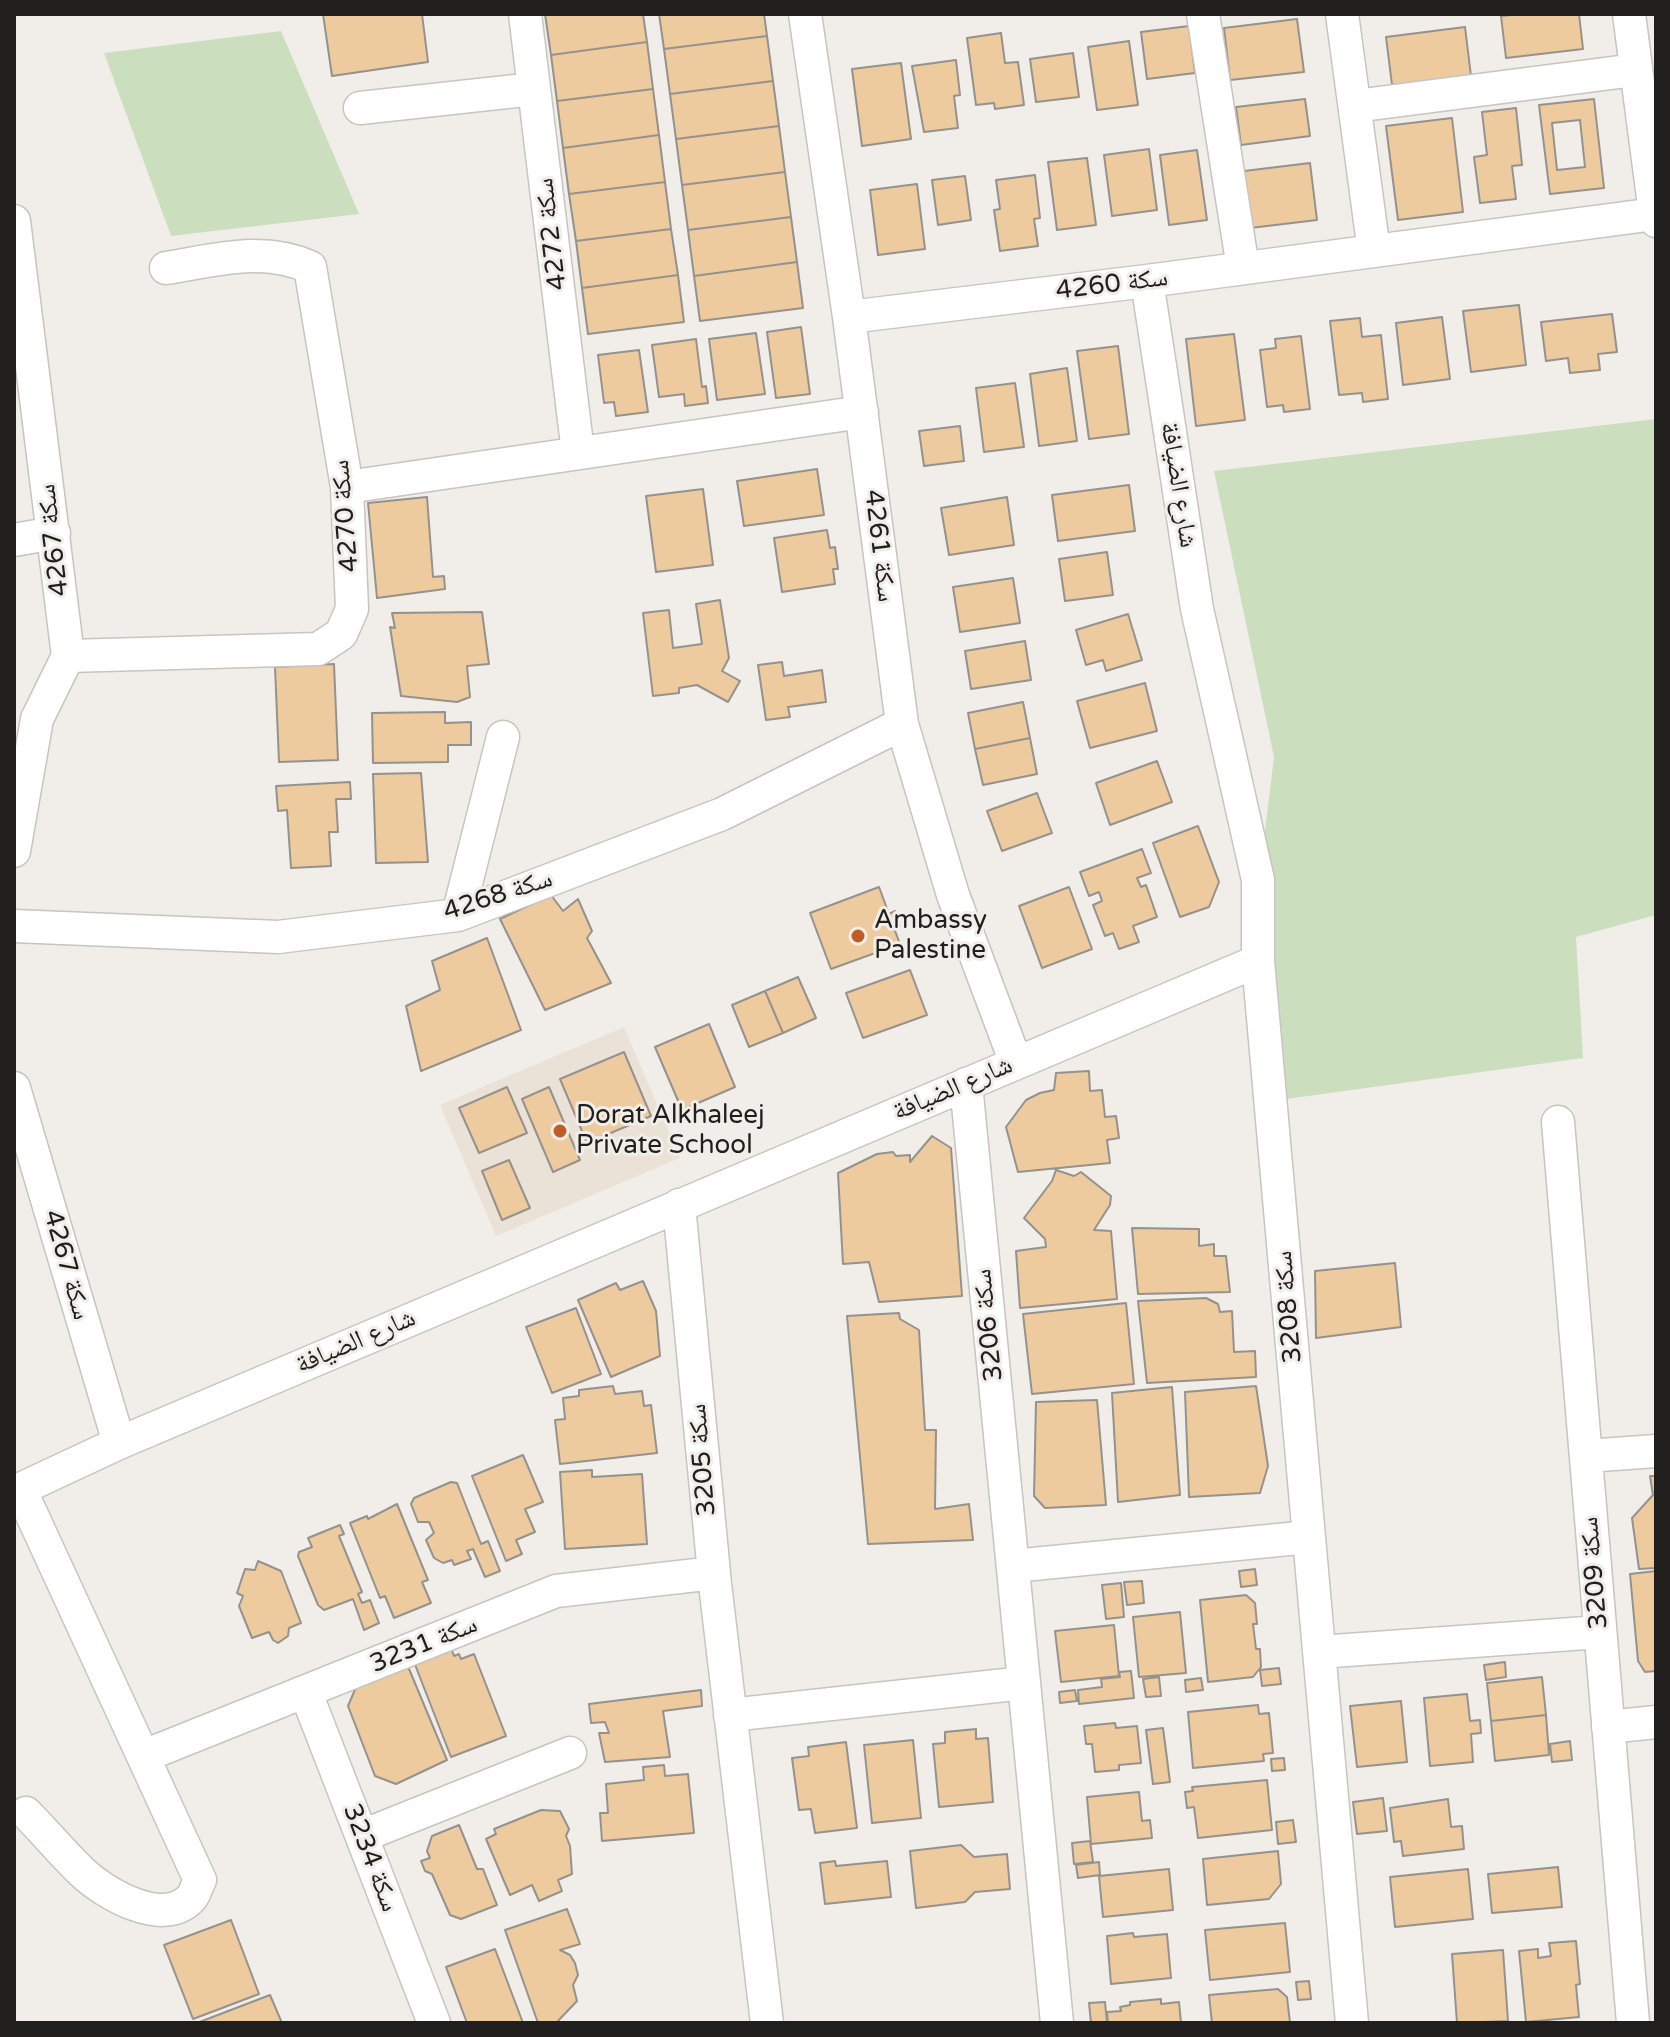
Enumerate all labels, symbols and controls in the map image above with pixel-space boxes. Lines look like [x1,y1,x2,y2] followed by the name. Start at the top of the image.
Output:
[530,176,574,292] street label: سكة 4272
[1054,263,1170,307] street label: سكة 4260
[1153,420,1203,550] street label: شارع الضيافة
[326,458,366,574] street label: سكة 4270
[32,482,76,598] street label: سكة 4267
[857,488,901,604] street label: سكة 4261
[440,864,556,928] street label: سكة 4268
[874,905,987,966] place label: Ambassy Palestine
[849,927,867,945] marker: Ambassy Palestine
[889,1050,1017,1128] street label: شارع الضيافة
[576,1100,765,1162] place label: Dorat Alkhaleej Private School
[551,1122,569,1140] marker: Dorat Alkhaleej Private School
[35,1206,97,1324] street label: سكة 4267
[1269,1249,1309,1365] street label: سكة 3208
[968,1267,1010,1383] street label: سكة 3206
[292,1303,420,1381] street label: شارع الضيافة
[683,1402,723,1518] street label: سكة 3205
[1575,1515,1615,1631] street label: سكة 3209
[366,1609,482,1681] street label: سكة 3231
[335,1800,405,1916] street label: سكة 3234

